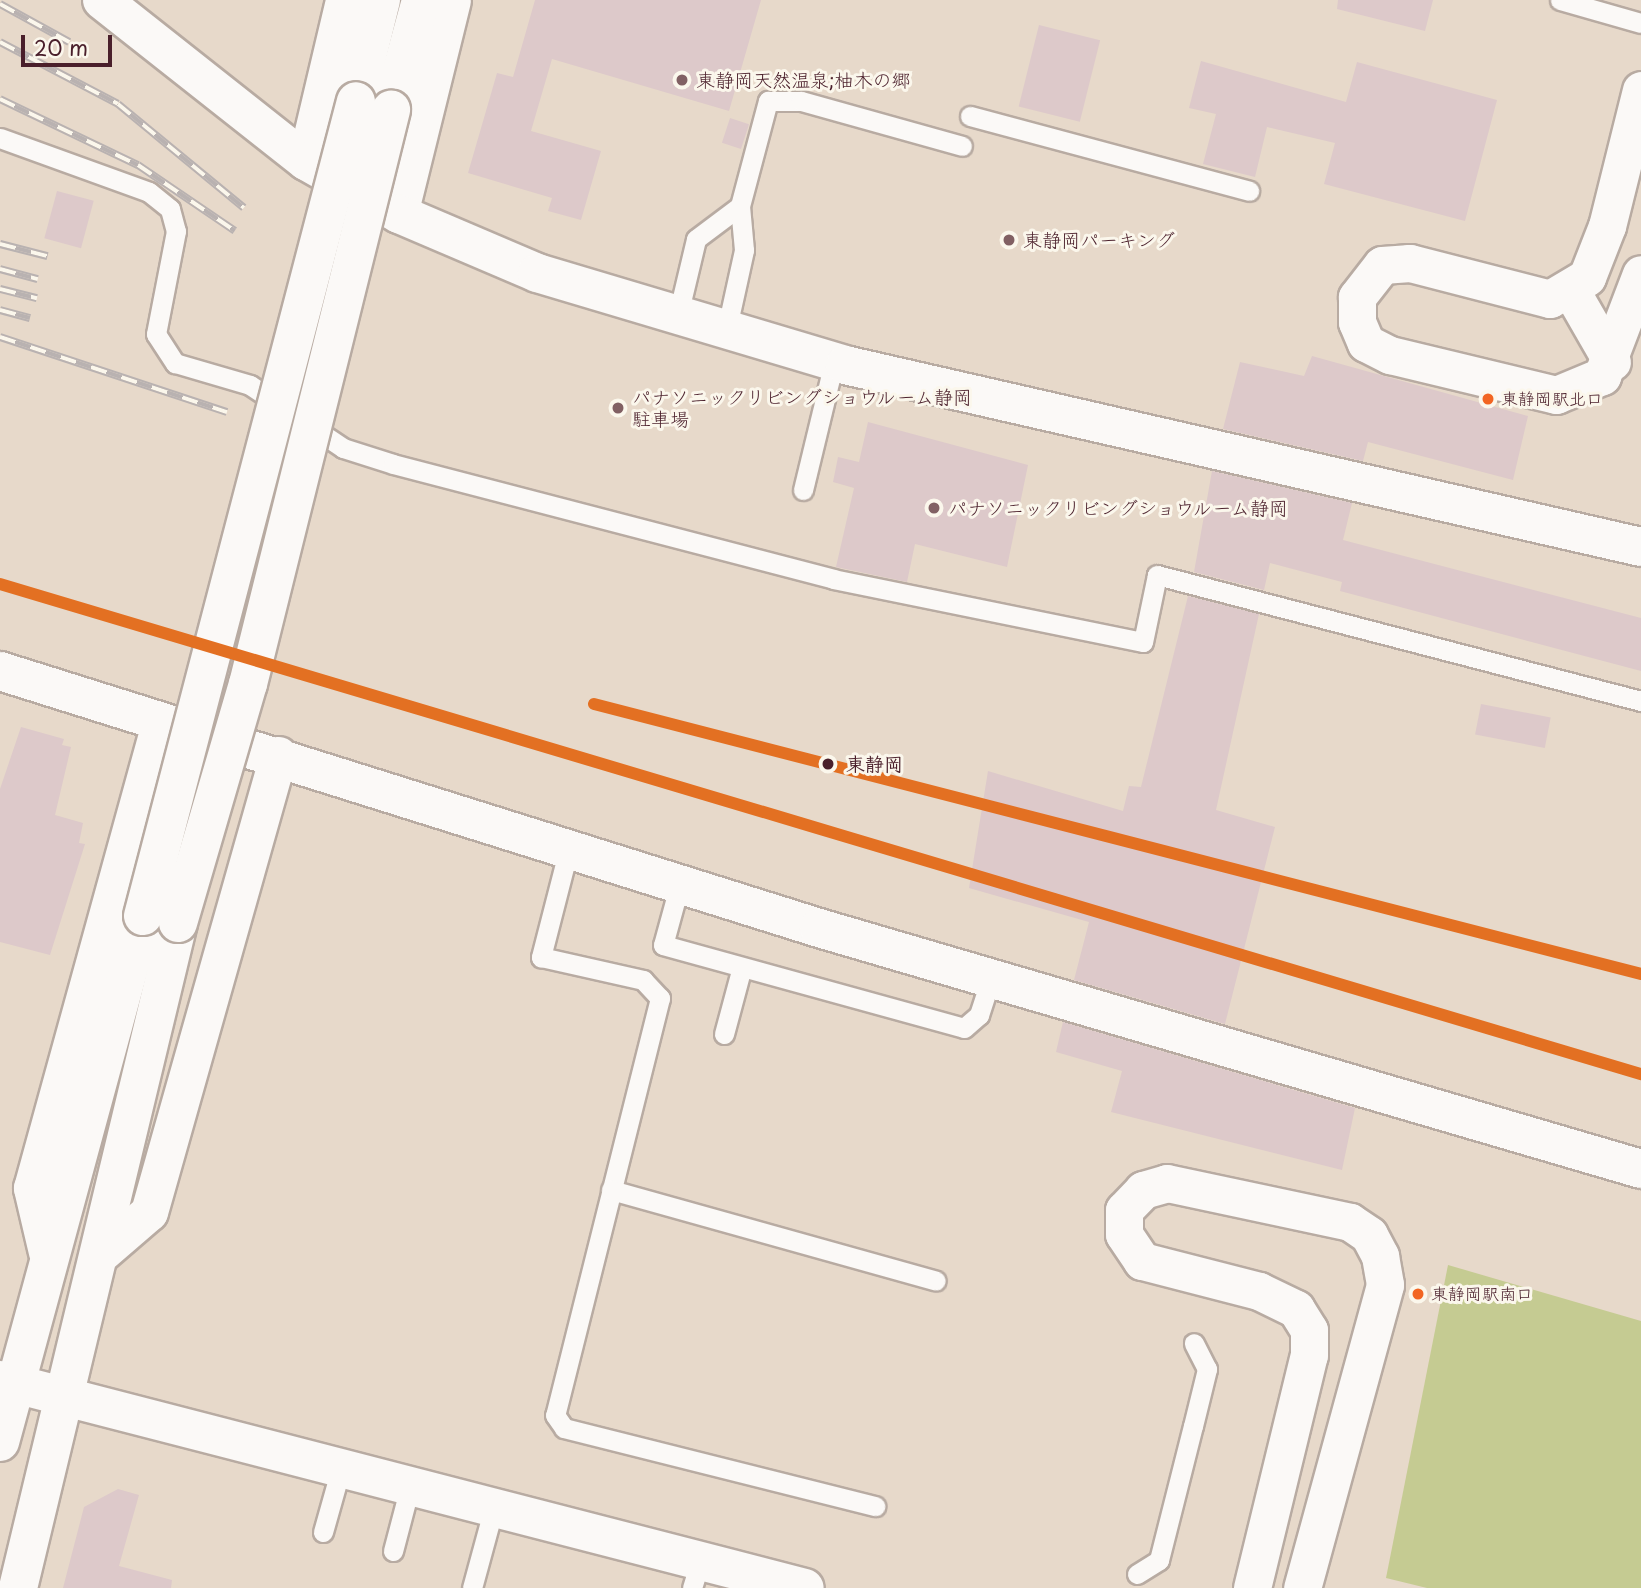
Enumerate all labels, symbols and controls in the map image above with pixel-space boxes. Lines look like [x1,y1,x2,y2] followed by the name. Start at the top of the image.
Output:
[24,21,116,65] scale bar
[34,31,88,63] text: 20 m
[696,69,910,91] place label: 東静岡天然温泉;柚木の郷
[674,72,690,88] marker: 東静岡天然温泉;柚木の郷
[1023,229,1175,251] place label: 東静岡パーキング
[1001,232,1017,248] marker: 東静岡パーキング
[632,386,975,430] place label: パナソニックリビングショウルーム静岡 駐車場
[1501,389,1603,409] place label: 東静岡駅北口
[1481,392,1495,406] marker: 東静岡駅北口
[610,400,626,416] marker: パナソニックリビングショウルーム静岡 駐車場
[948,497,1291,519] place label: パナソニックリビングショウルーム静岡
[926,500,942,516] marker: パナソニックリビングショウルーム静岡
[816,752,840,776] marker: 東静岡
[846,753,903,775] place label: 東静岡
[1431,1284,1533,1304] place label: 東静岡駅南口
[1411,1287,1425,1301] marker: 東静岡駅南口

